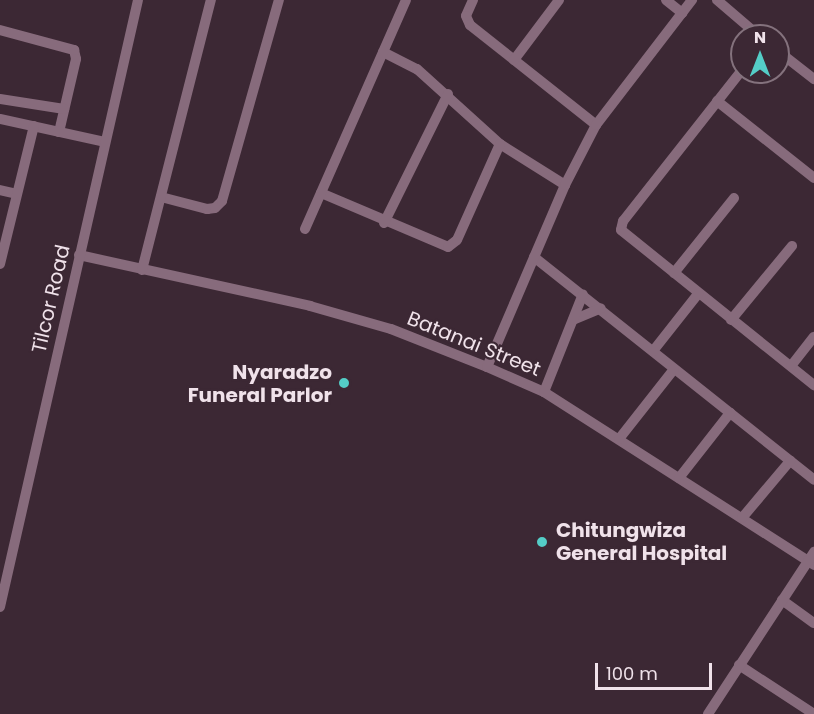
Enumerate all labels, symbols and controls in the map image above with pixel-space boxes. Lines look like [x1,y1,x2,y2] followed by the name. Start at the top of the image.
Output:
[730,24,790,84] north arrow
[754,26,766,49] text: N
[27,243,75,355] street label: Tilcor Road
[404,306,544,382] street label: Batanai Street
[188,360,332,407] place label: Nyaradzo Funeral Parlor
[337,376,351,390] marker: Nyaradzo Funeral Parlor
[556,518,727,565] place label: Chitungwiza General Hospital
[533,533,551,551] marker: Chitungwiza General Hospital
[598,651,715,689] scale bar
[606,661,658,686] text: 100 m

